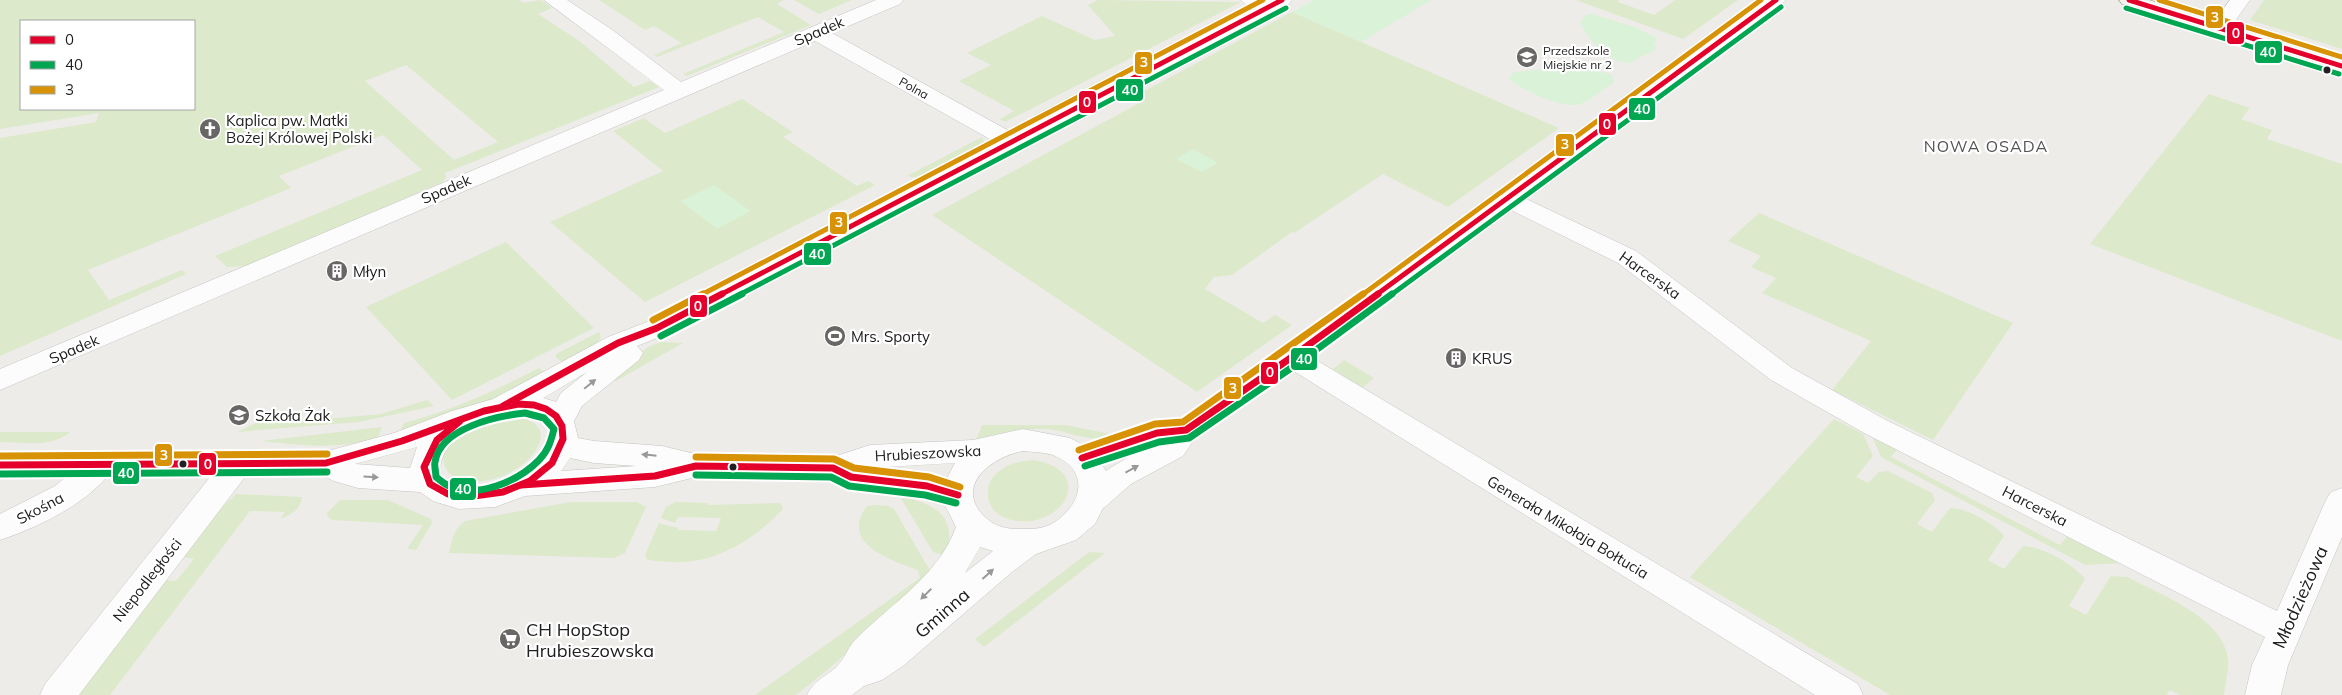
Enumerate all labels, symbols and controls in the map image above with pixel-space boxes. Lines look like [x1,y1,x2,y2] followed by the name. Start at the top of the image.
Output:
[2205,5,2224,29] line badge: 3
[2211,8,2219,26] text: 3
[791,12,847,50] street label: Spadek
[20,20,195,110] legend
[2226,21,2245,45] line badge: 0
[2232,24,2240,42] text: 0
[65,30,74,49] text: 0
[2254,40,2283,64] line badge: 40
[1543,43,1612,72] place label: Przedszkole Miejskie nr 2
[2260,43,2276,61] text: 40
[1515,45,1539,69] school or university icon: Przedszkole Miejskie nr 2
[1134,51,1153,75] line badge: 3
[1140,53,1148,71] text: 3
[65,55,83,74] text: 40
[2322,65,2332,75] unlabelled marker
[897,74,931,102] street label: Polna
[1115,78,1144,102] line badge: 40
[65,80,74,99] text: 3
[1122,81,1138,99] text: 40
[1078,90,1097,114] line badge: 0
[1083,93,1091,111] text: 0
[1628,97,1656,121] line badge: 40
[1634,100,1650,118] text: 40
[226,111,372,147] place label: Kaplica pw. Matki Bożej Królowej Polski
[1598,112,1617,136] line badge: 0
[1603,115,1611,133] text: 0
[198,117,222,141] church icon: Kaplica pw. Matki Bożej Królowej Polski
[1555,133,1575,157] line badge: 3
[1561,135,1569,153] text: 3
[1924,136,2048,156] district label: NOWA OSADA
[418,170,474,208] street label: Spadek
[829,211,848,235] line badge: 3
[835,213,843,231] text: 3
[803,242,832,266] line badge: 40
[809,245,825,263] text: 40
[1616,247,1684,303] street label: Harcerska
[325,259,349,283] building icon: Młyn
[353,262,386,281] place label: Młyn
[689,294,708,318] line badge: 0
[694,297,702,315] text: 0
[823,324,847,348] sports icon: Mrs. Sporty
[851,327,930,346] place label: Mrs. Sporty
[46,330,102,368] street label: Spadek
[1444,346,1468,370] building icon: KRUS
[1290,347,1318,371] line badge: 40
[1472,349,1512,368] place label: KRUS
[1296,350,1312,368] text: 40
[1260,361,1279,385] line badge: 0
[1266,363,1274,381] text: 0
[1223,376,1242,400] line badge: 3
[583,378,596,389] one-way arrow
[1229,379,1237,397] text: 3
[227,403,251,427] school or university icon: Szkoła Żak
[255,406,330,425] place label: Szkoła Żak
[874,441,982,465] street label: Hrubieszowska
[154,443,173,467] line badge: 3
[160,446,168,464] text: 3
[641,451,657,459] one-way arrow
[198,452,217,476] line badge: 0
[204,455,212,473] text: 0
[178,459,188,469] unlabelled marker
[112,461,140,485] line badge: 40
[728,462,738,472] unlabelled marker
[118,464,134,482] text: 40
[1124,465,1139,473] one-way arrow
[1484,471,1652,583] street label: Generała Mikołaja Bołtucia
[364,473,380,481] one-way arrow
[449,477,477,501] line badge: 40
[455,480,471,498] text: 40
[1999,481,2071,531] street label: Harcerska
[13,488,67,528] street label: Skośna
[108,534,186,626] street label: Niepodległości
[2267,542,2333,652] street label: Młodzieżowa
[981,568,993,580] one-way arrow
[910,583,974,643] street label: Gminna
[920,588,932,600] one-way arrow
[526,618,654,662] place label: CH HopStop Hrubieszowska
[498,627,522,651] supermarket icon: CH HopStop Hrubieszowska

